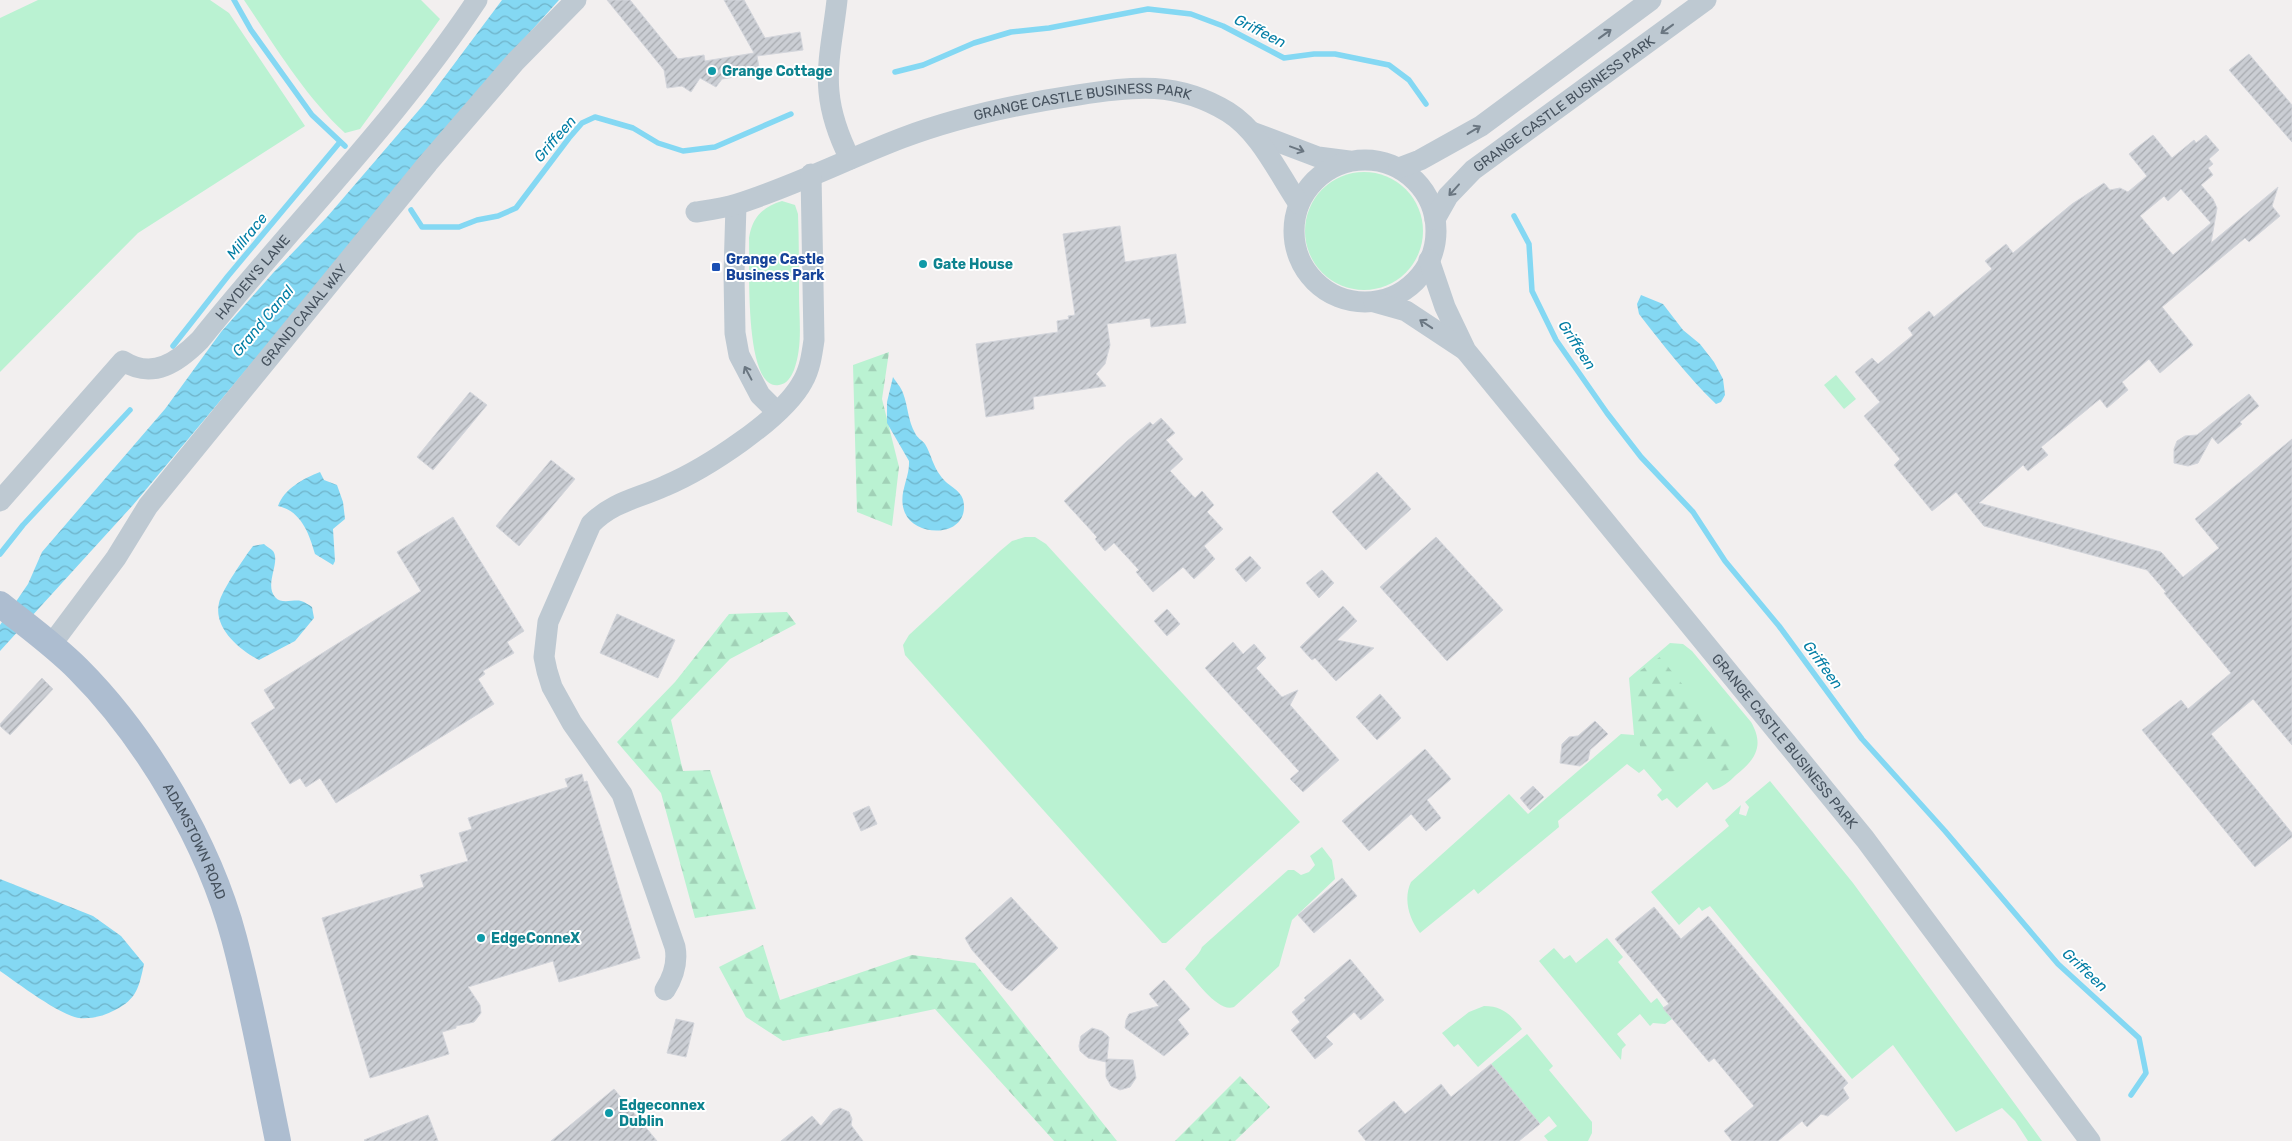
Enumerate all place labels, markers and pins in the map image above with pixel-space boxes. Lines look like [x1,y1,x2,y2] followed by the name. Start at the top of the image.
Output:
[722,63,833,80] place label: Grange Cottage
[706,65,718,77] marker: Grange Cottage
[726,251,825,284] place label: Grange Castle Business Park
[933,256,1013,273] place label: Gate House
[917,258,929,270] marker: Gate House
[710,261,722,273] marker: Grange Castle Business Park
[491,930,580,947] place label: EdgeConneX
[475,932,487,944] marker: EdgeConneX
[619,1097,706,1130] place label: Edgeconnex Dublin
[603,1107,615,1119] marker: Edgeconnex Dublin

